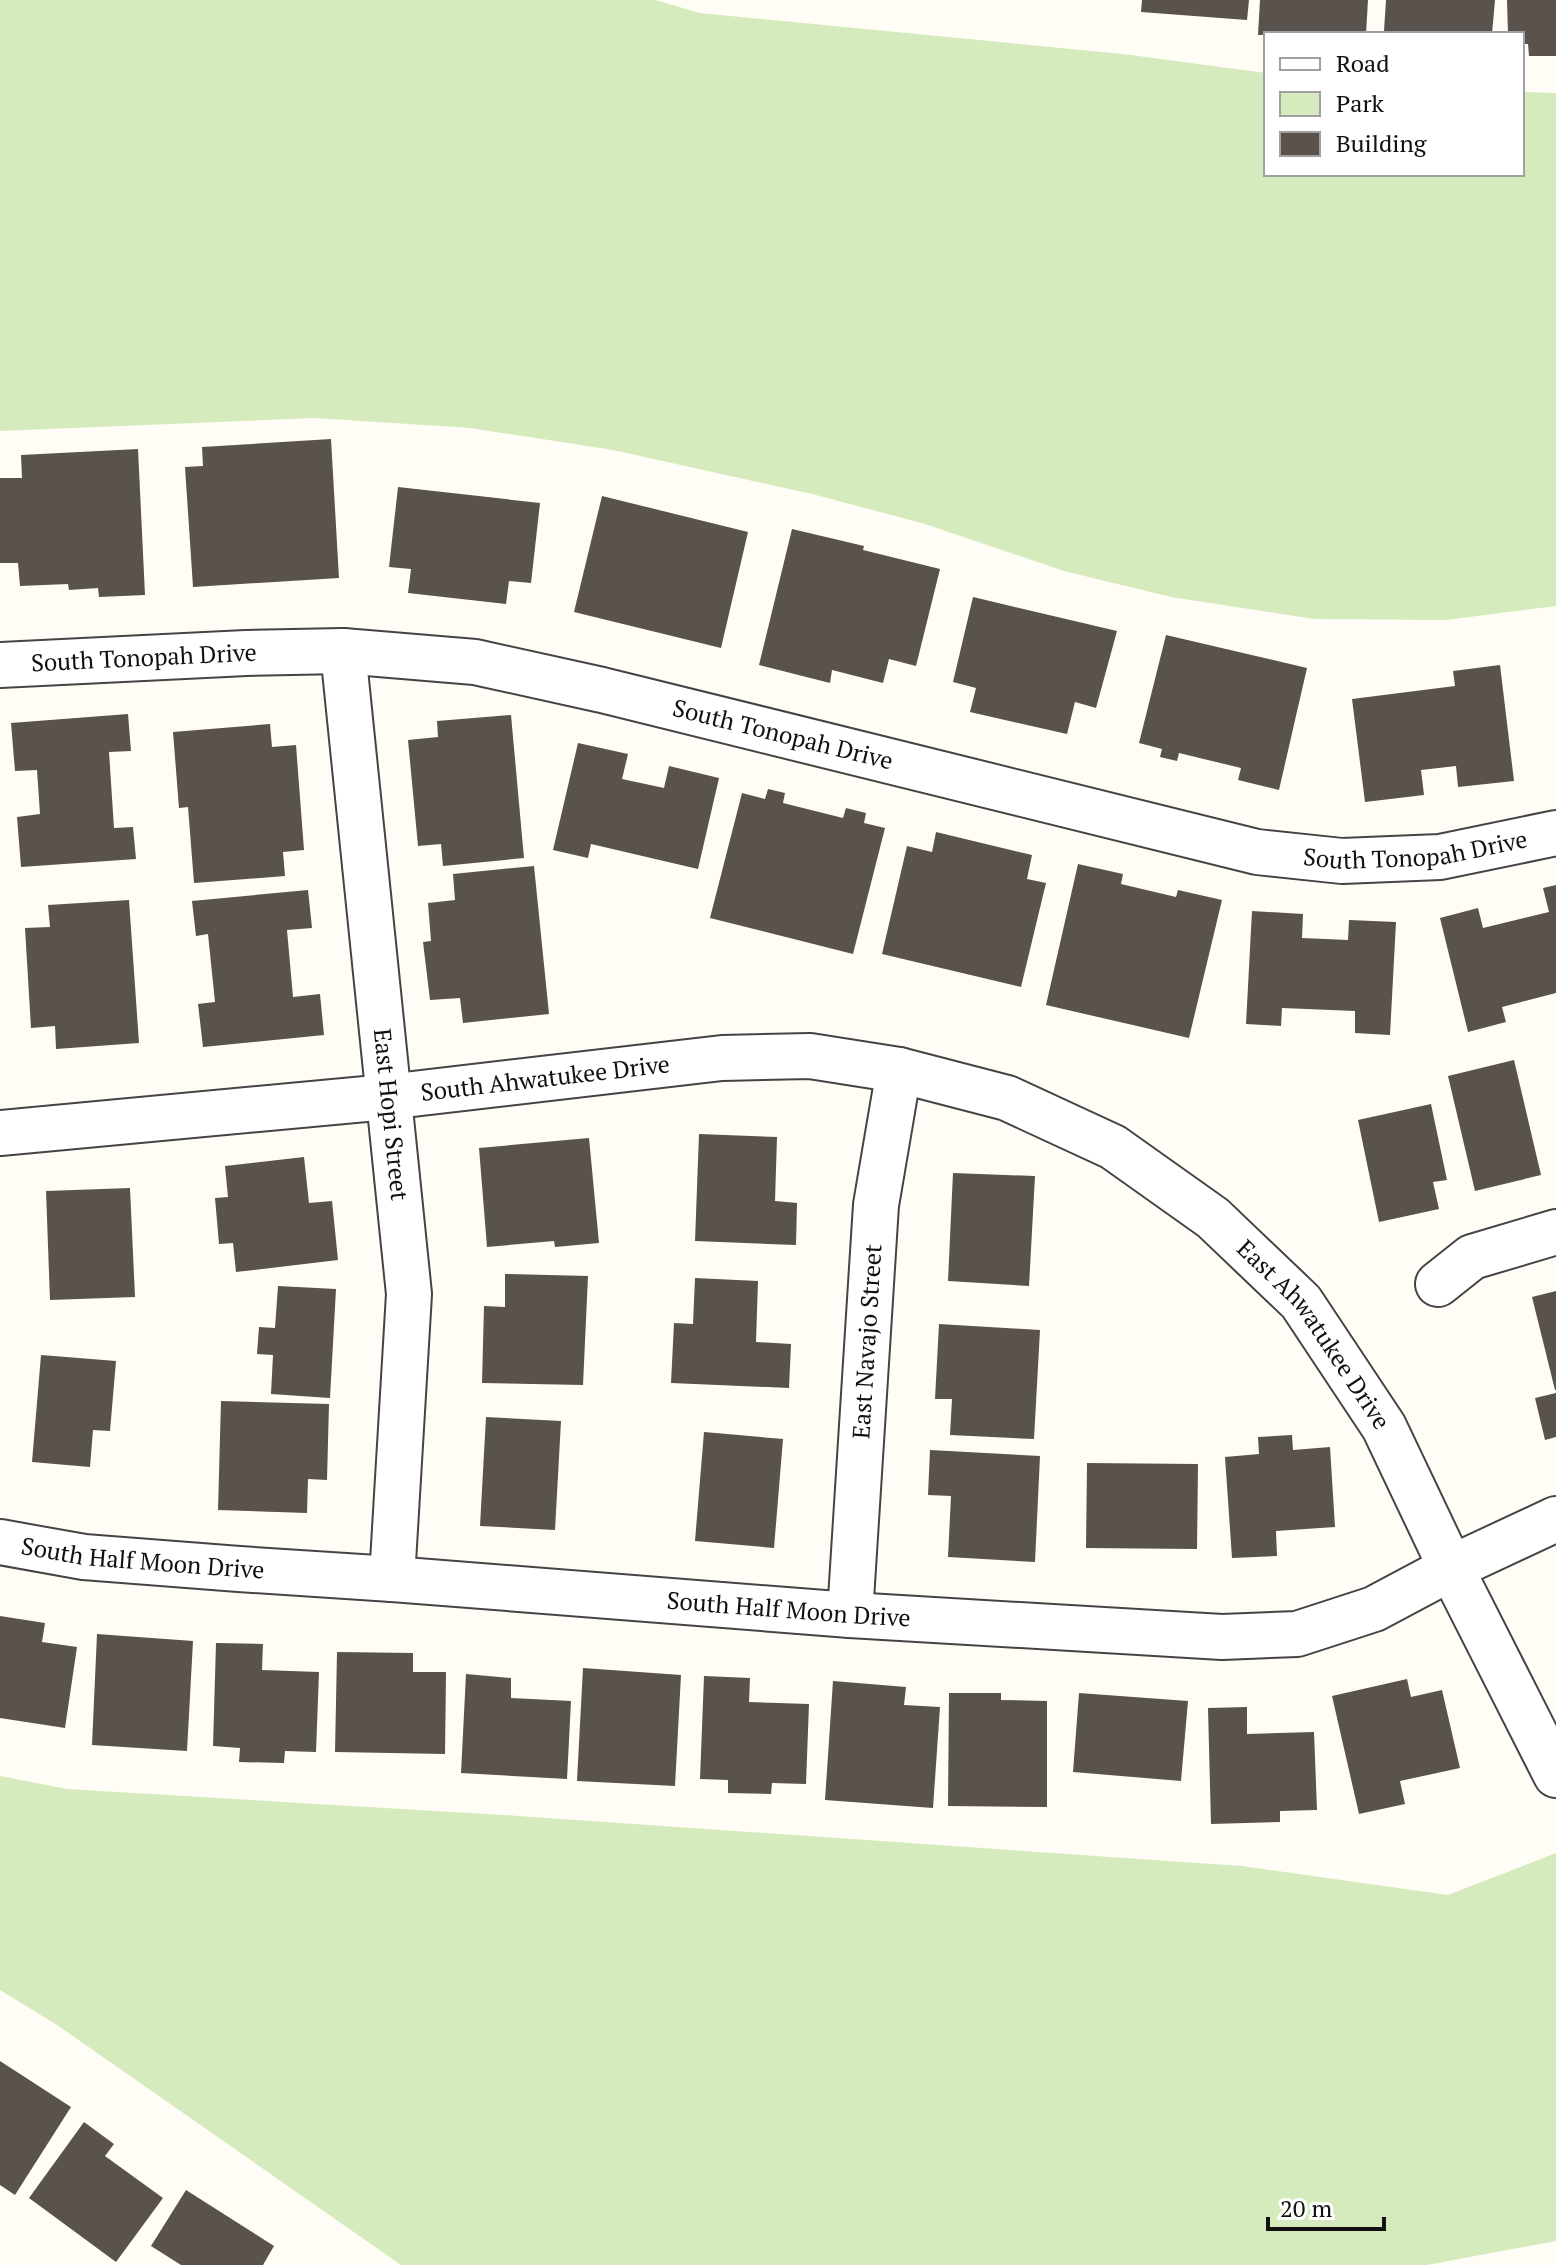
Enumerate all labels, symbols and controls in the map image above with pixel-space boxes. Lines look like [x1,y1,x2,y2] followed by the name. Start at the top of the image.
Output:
[1264,32,1524,176] legend
[1336,47,1390,79] text: Road
[1336,87,1385,119] text: Park
[1336,127,1427,159] text: Building
[30,636,257,678] street label: South Tonopah Drive
[669,691,896,776] street label: South Tonopah Drive
[1302,822,1530,876] street label: South Tonopah Drive
[367,1027,416,1202] street label: East Hopi Street
[419,1047,671,1108] street label: South Ahwatukee Drive
[1230,1232,1398,1435] street label: East Ahwatukee Drive
[844,1243,888,1440] street label: East Navajo Street
[19,1529,265,1586] street label: South Half Moon Drive
[666,1584,912,1634] street label: South Half Moon Drive
[1268,2181,1384,2231] scale bar
[1280,2192,1332,2224] text: 20 m

